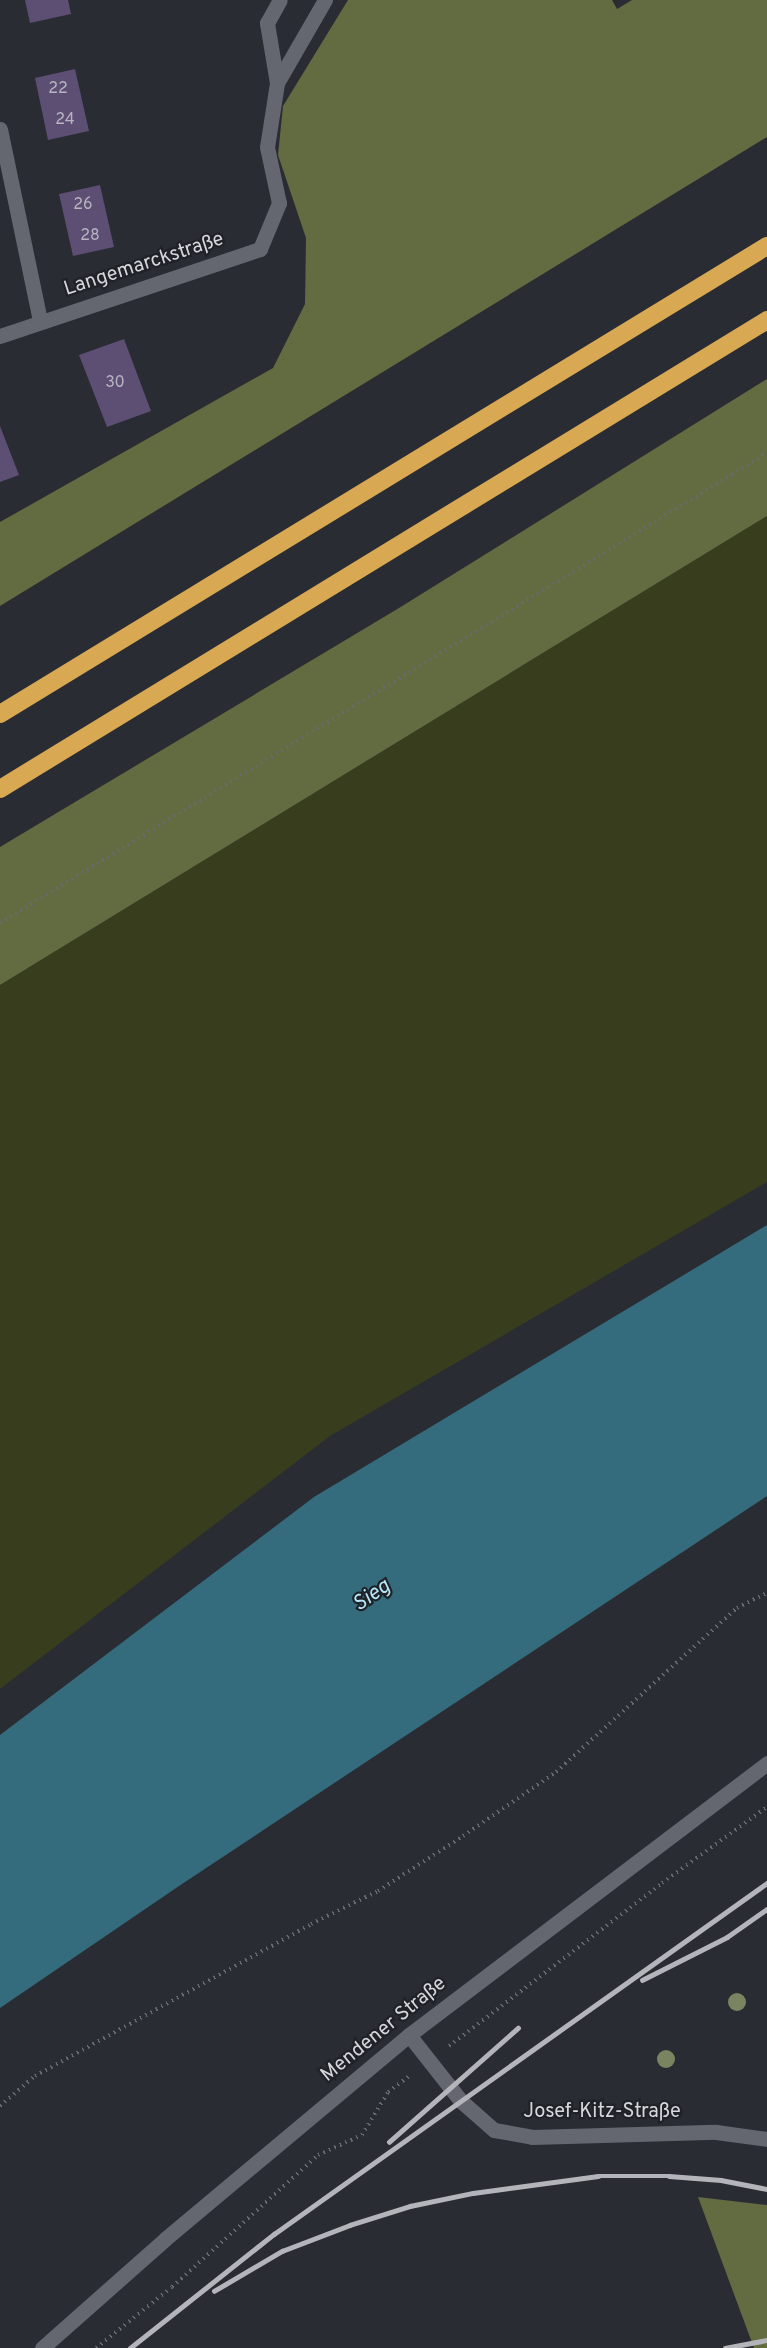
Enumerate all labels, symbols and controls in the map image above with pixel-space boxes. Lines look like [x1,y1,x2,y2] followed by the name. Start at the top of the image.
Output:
[48,79,68,99] house number: 22
[55,110,75,130] house number: 24
[73,195,93,215] house number: 26
[80,226,100,246] house number: 28
[61,228,227,302] street label: Langemarckstraße
[105,373,125,393] house number: 30
[349,1574,395,1618] water label: Sieg
[317,1972,451,2088] street label: Mendener Straße
[523,2100,681,2124] street label: Josef-Kitz-Straße

